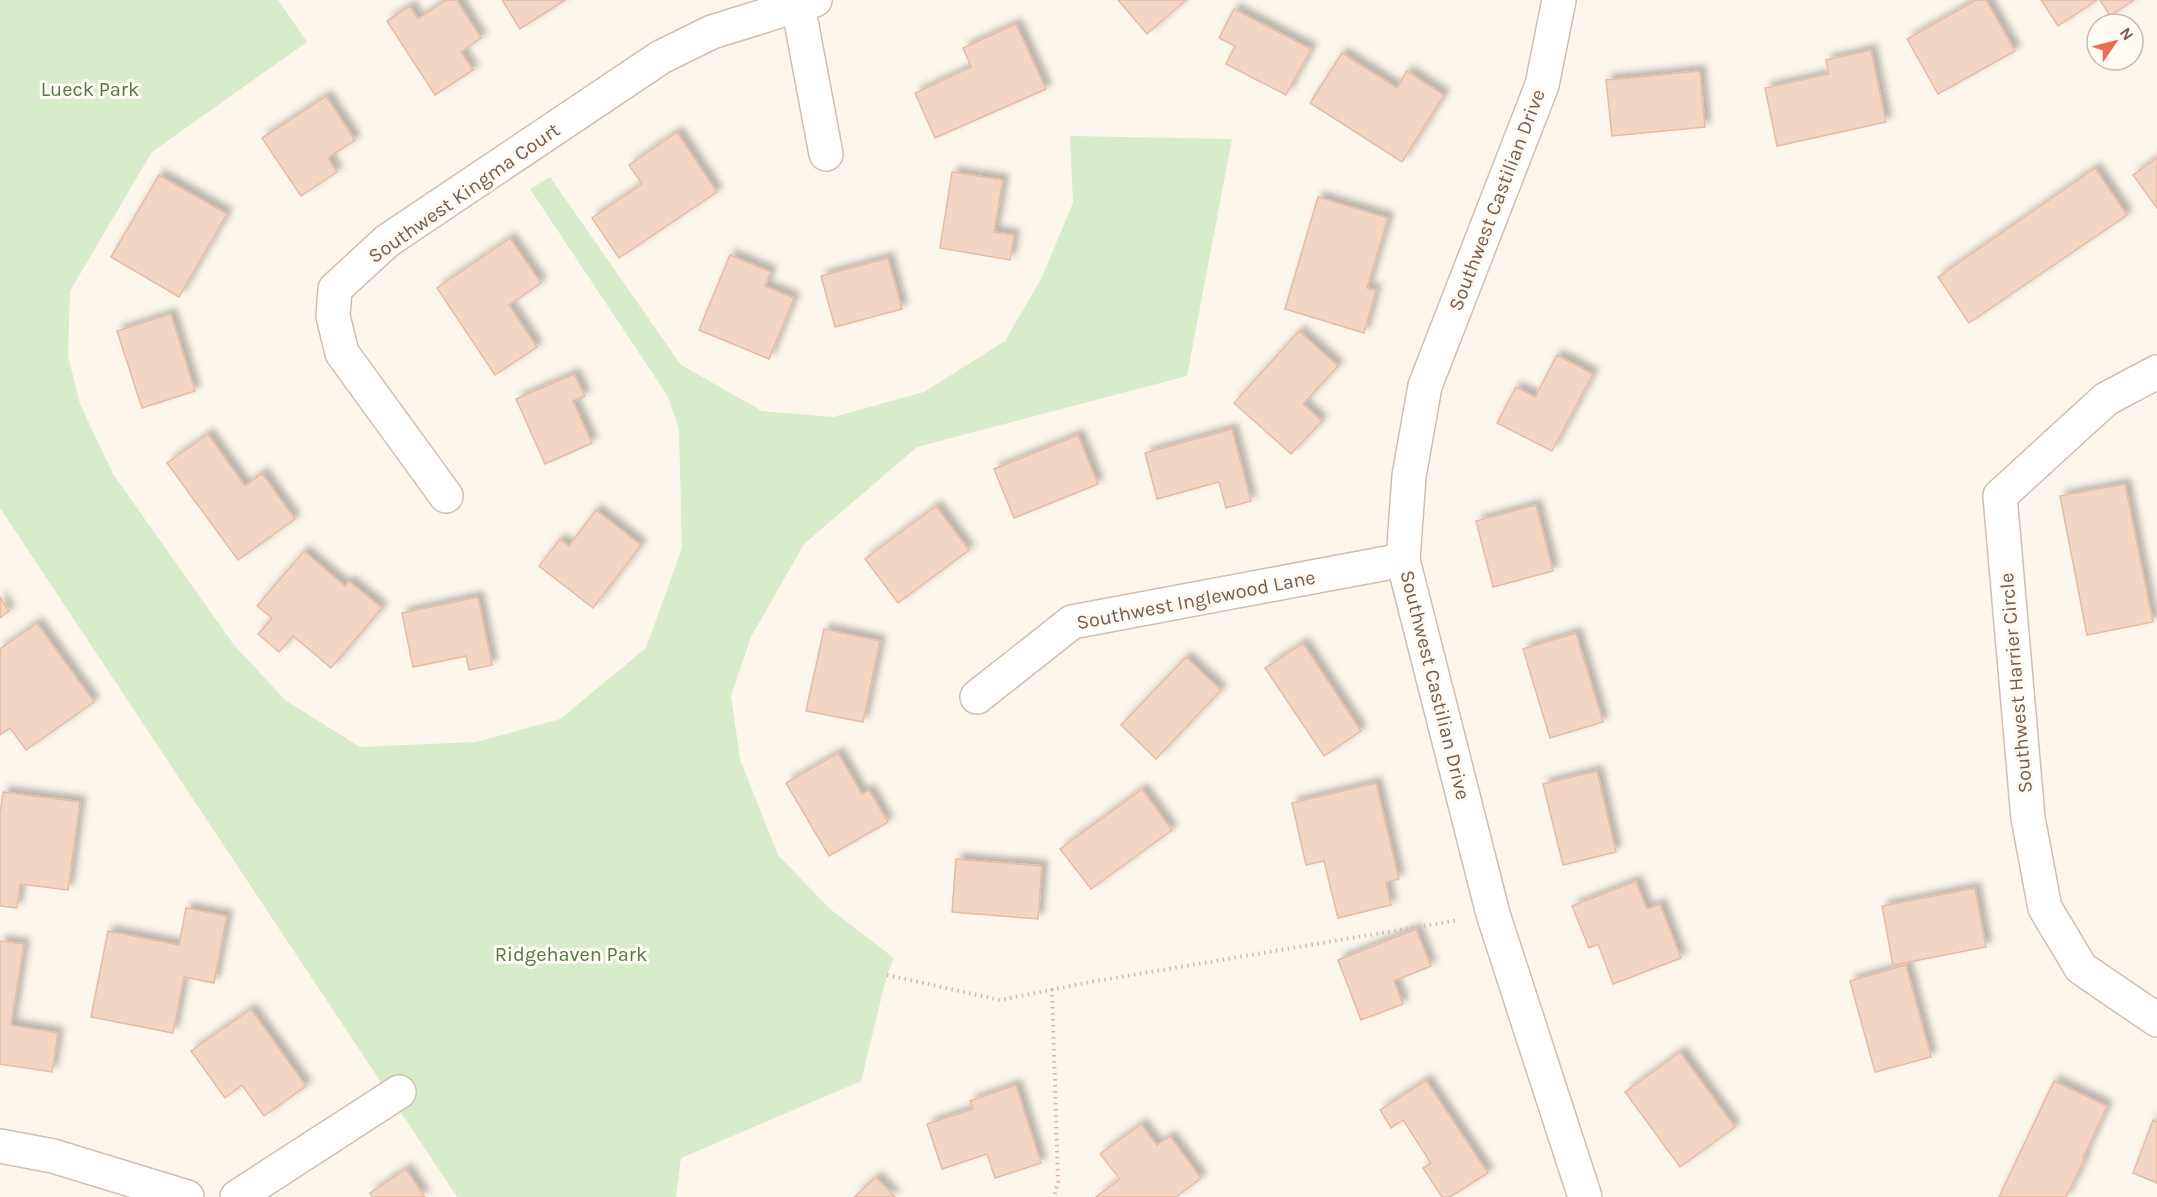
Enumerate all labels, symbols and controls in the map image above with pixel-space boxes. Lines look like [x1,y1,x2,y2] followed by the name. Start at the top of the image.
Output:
[2085,12,2145,72] north arrow
[2116,24,2138,44] text: N
[41,78,139,101] park label: Lueck Park
[1444,86,1550,314] street label: Southwest Castilian Drive
[364,118,564,268] street label: Southwest Kingma Court
[1075,566,1317,634] street label: Southwest Inglewood Lane
[1395,568,1475,802] street label: Southwest Castilian Drive
[1995,572,2037,794] street label: Southwest Harrier Circle
[495,943,647,966] park label: Ridgehaven Park

